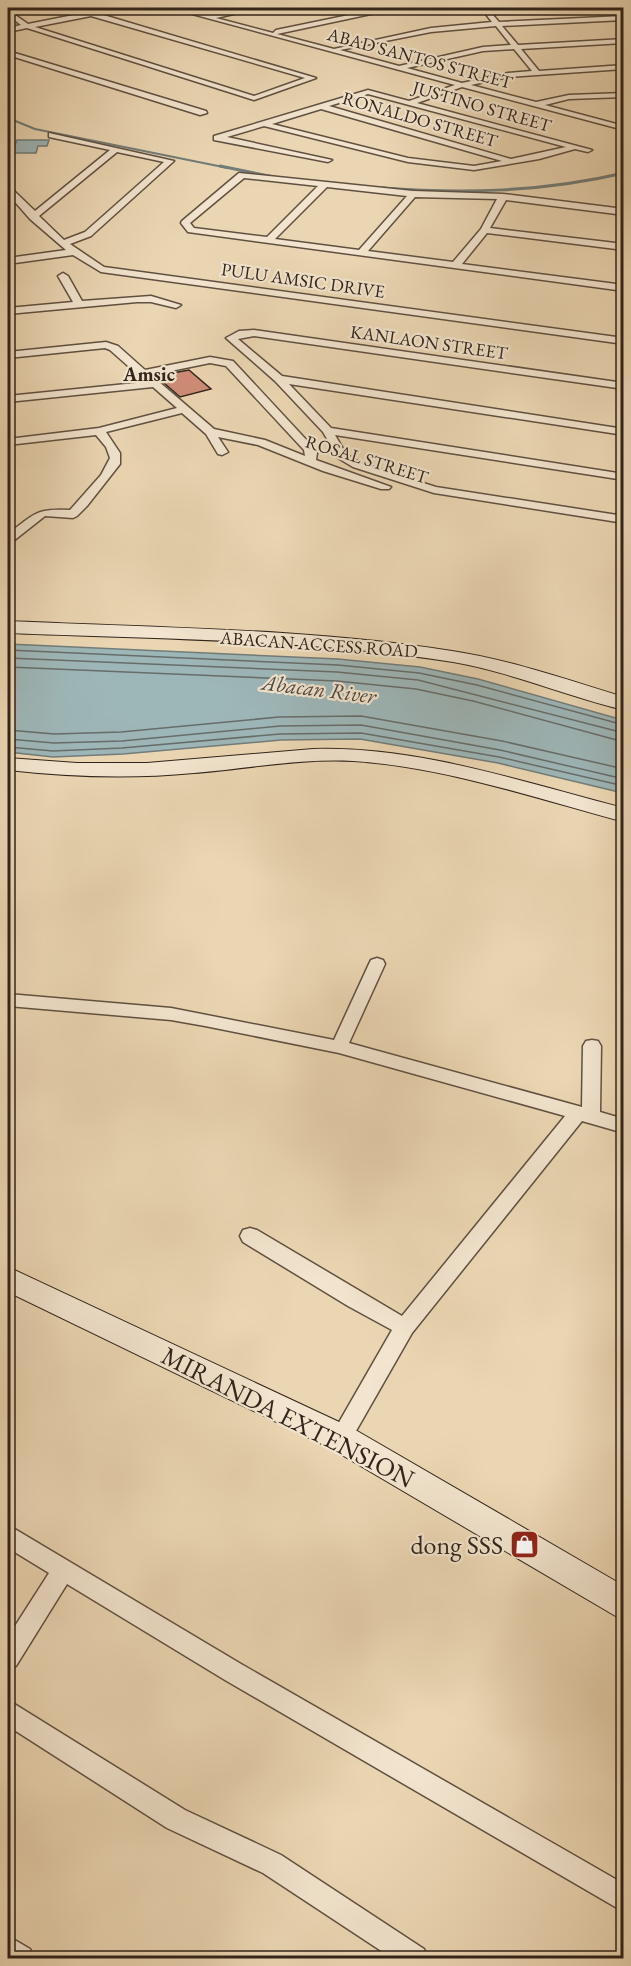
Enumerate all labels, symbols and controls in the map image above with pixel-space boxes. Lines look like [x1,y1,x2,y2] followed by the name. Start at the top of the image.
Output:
[324,22,516,94] street label: ABAD SANTOS STREET
[408,75,555,137] street label: JUSTINO STREET
[340,86,501,152] street label: RONALDO STREET
[220,257,386,303] street label: PULU AMSIC DRIVE
[349,320,510,365] street label: KANLAON STREET
[122,361,175,387] district label: Amsic
[303,429,432,489] street label: ROSAL STREET
[218,626,419,662] street label: ABACAN ACCESS ROAD
[258,667,379,711] water label: Abacan River
[156,1338,421,1496] street label: MIRANDA EXTENSION
[410,1528,503,1562] place label: dong SSS
[508,1529,540,1561] shop icon: dong SSS

